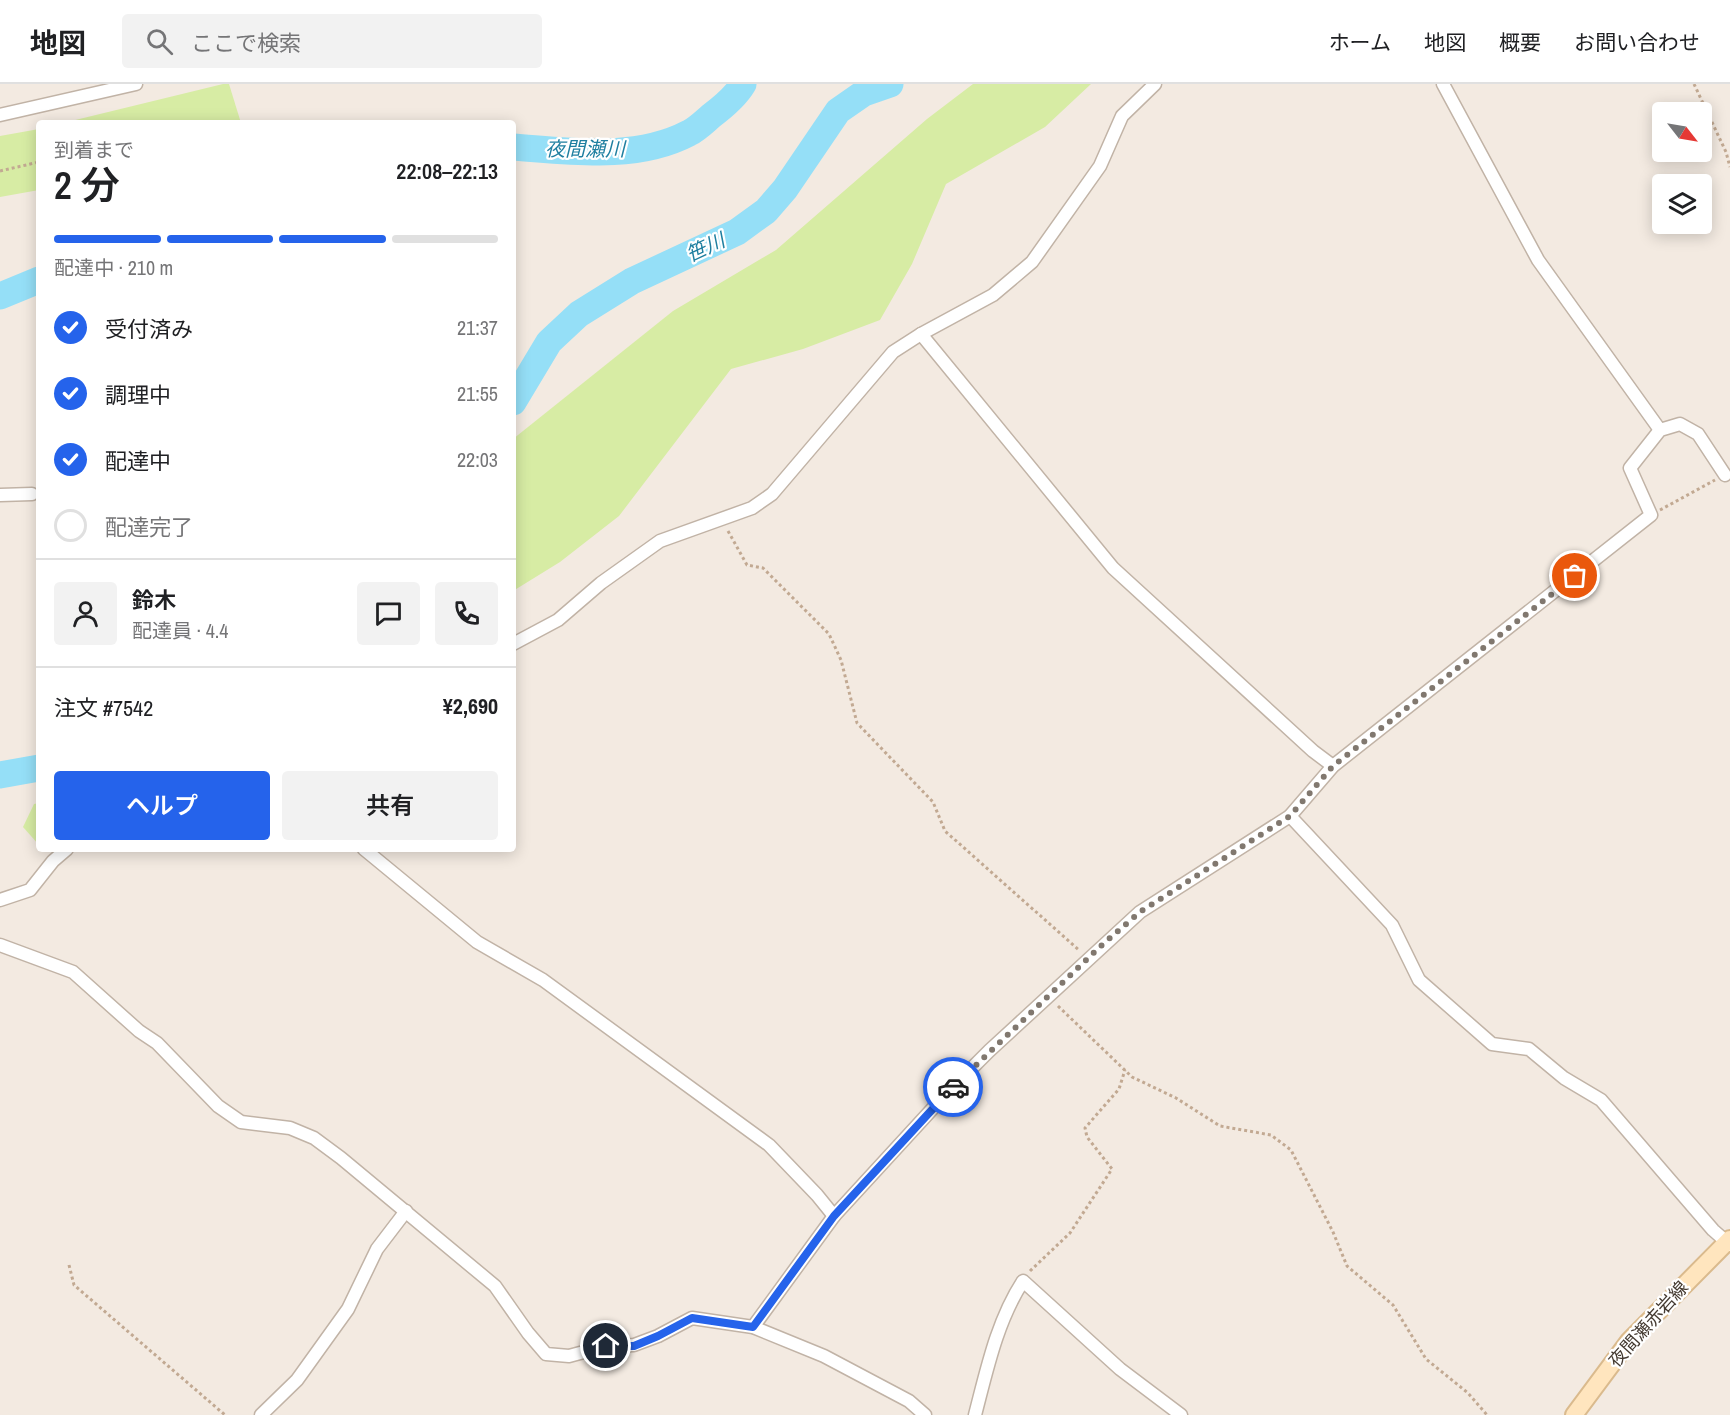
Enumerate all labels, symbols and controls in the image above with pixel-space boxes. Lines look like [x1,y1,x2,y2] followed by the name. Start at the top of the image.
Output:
[122,14,542,68] search box
[30,24,86,62] text: 地図
[143,25,176,58] icon: search
[191,28,301,58] text: ここで検索
[1329,28,1391,57] text: ホーム
[1424,28,1466,57] text: 地図
[1499,28,1541,57] text: 概要
[1574,28,1700,57] text: お問い合わせ
[1652,102,1712,162] north arrow
[1652,102,1712,234] map controls
[545,135,627,162] water label: 夜間瀬川
[54,136,134,163] text: 到着まで
[396,156,498,186] text: 22:08–22:13
[54,159,120,211] text: 2 分
[1652,174,1712,234] button: layers
[681,225,731,268] water label: 笹川
[54,254,173,281] text: 配達中 · 210 m
[54,311,87,344] icon: check
[105,314,193,344] text: 受付済み
[457,314,498,341] text: 21:37
[54,377,87,410] icon: check
[105,380,171,410] text: 調理中
[457,380,498,407] text: 21:55
[54,443,87,476] icon: check
[105,446,171,476] text: 配達中
[457,446,498,473] text: 22:03
[105,512,193,542] text: 配達完了
[1549,550,1600,601] pin
[1558,559,1591,592] icon: bag
[54,582,117,645] button: person
[357,582,420,645] button: chat
[435,582,498,645] button: phone
[132,585,176,615] text: 鈴木
[132,617,228,644] text: 配達員 · 4.4
[443,691,498,721] text: ¥2,690
[54,693,153,723] text: 注文 #7542
[54,771,270,840] button: ヘルプ
[282,771,498,840] button: 共有
[923,1057,983,1117] courier
[937,1071,970,1104] icon: car
[1603,1276,1693,1372] street label: 夜間瀬赤岩線
[580,1320,631,1371] pin
[589,1329,622,1362] icon: home

